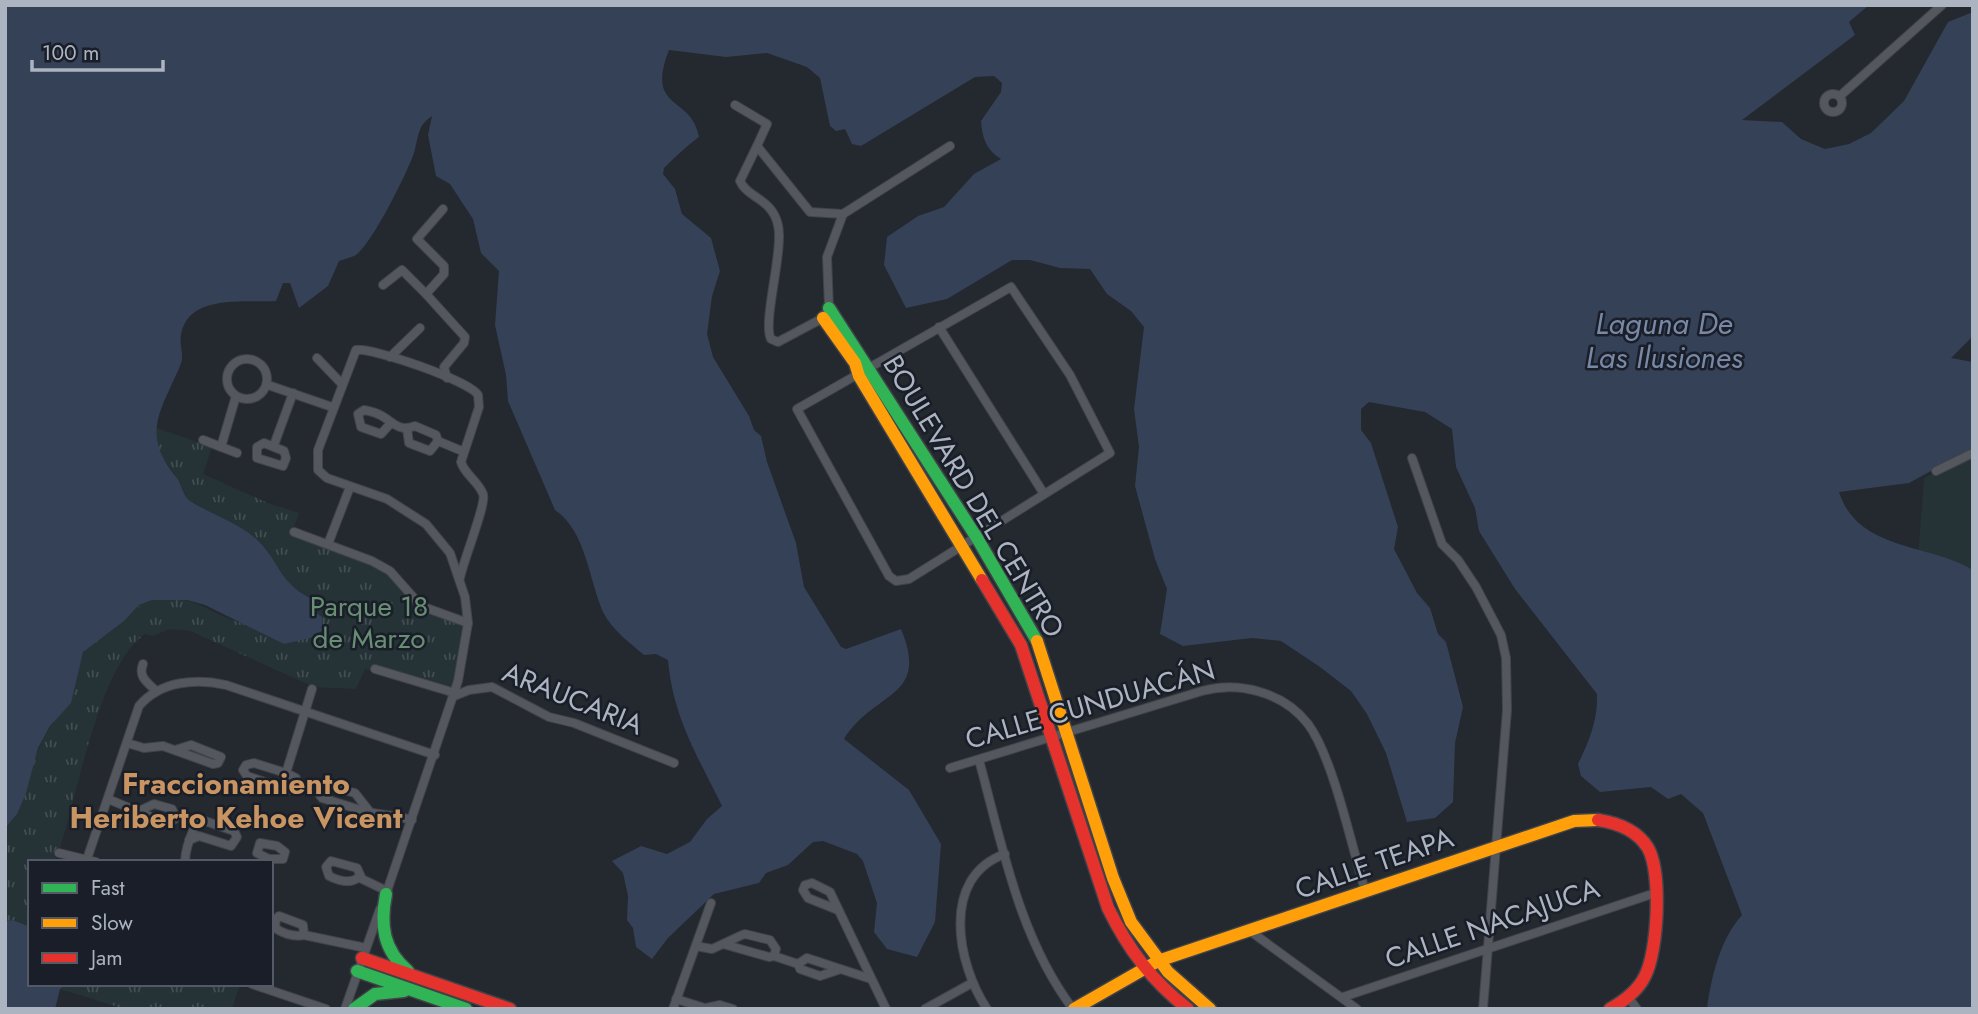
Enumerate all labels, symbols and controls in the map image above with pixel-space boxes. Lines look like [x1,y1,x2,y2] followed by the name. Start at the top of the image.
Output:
[32,28,163,72] scale bar
[42,38,99,68] text: 100 m
[1586,302,1743,379] water label: Laguna De Las Ilusiones
[873,347,1074,645] street label: BOULEVARD DEL CENTRO
[310,586,428,659] park label: Parque 18 de Marzo
[961,649,1220,760] street label: CALLE CUNDUACÁN
[496,652,650,745] street label: ARAUCARIA
[70,762,403,839] district label: Fraccionamiento Heriberto Kehoe Vicent
[1289,817,1459,910] street label: CALLE TEAPA
[28,860,273,986] legend
[1379,867,1605,979] street label: CALLE NACAJUCA
[91,873,124,903] text: Fast
[91,908,133,938] text: Slow
[88,943,123,973] text: Jam

